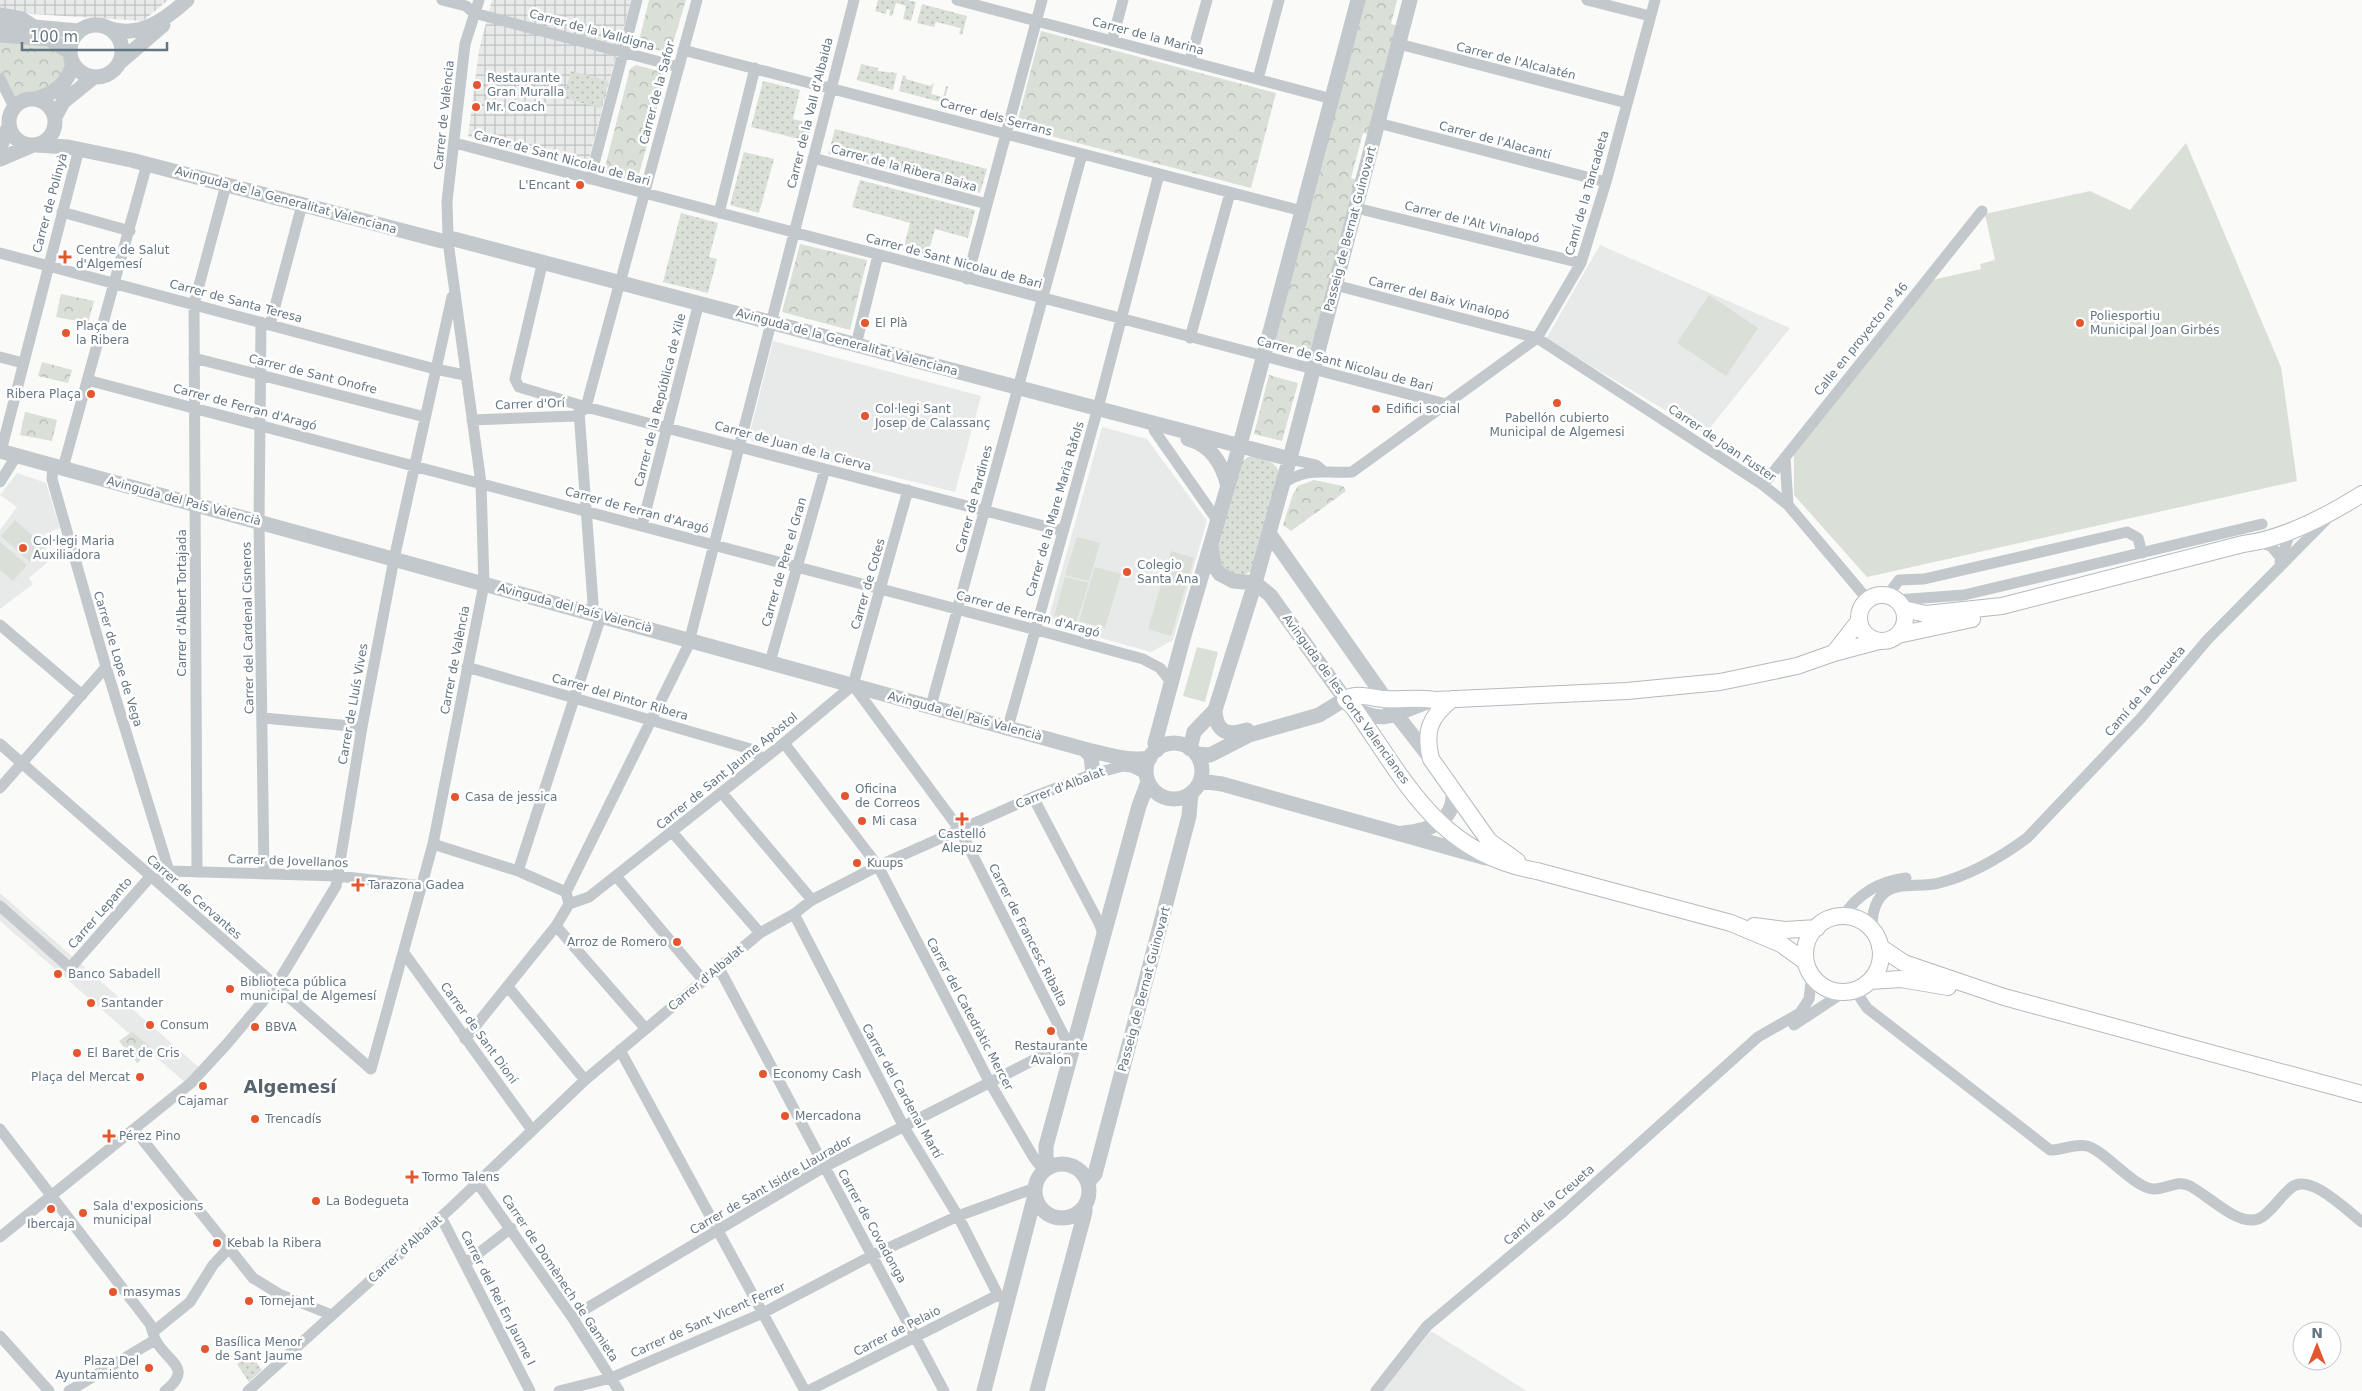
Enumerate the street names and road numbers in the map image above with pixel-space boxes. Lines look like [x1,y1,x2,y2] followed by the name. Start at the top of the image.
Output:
[528,6,656,54] street label: Carrer de la Valldigna
[1090,14,1206,58] street label: Carrer de la Marina
[784,36,836,190] street label: Carrer de la Vall d'Albaida
[1455,39,1577,83] street label: Carrer de l'Alcalatén
[637,40,678,146] street label: Carrer de la Safor
[431,59,457,171] street label: Carrer de València
[938,95,1054,139] street label: Carrer dels Serrans
[1438,118,1553,162] street label: Carrer de l'Alacantí
[472,128,652,188] street label: Carrer de Sant Nicolau de Bari
[1562,129,1612,257] street label: Camí de la Tancadeta
[829,142,979,194] street label: Carrer de la Ribera Baixa
[1321,145,1379,313] street label: Passeig de Bernat Guinovart
[30,151,70,255] street label: Carrer de Polinyà
[173,164,399,236] street label: Avinguda de la Generalitat Valenciana
[1403,198,1541,246] street label: Carrer de l'Alt Vinalopó
[864,231,1044,291] street label: Carrer de Sant Nicolau de Bari
[1367,274,1511,322] street label: Carrer del Baix Vinalopó
[168,277,304,325] street label: Carrer de Santa Teresa
[1811,280,1911,398] street label: Calle en proyecto nº 46
[734,306,960,378] street label: Avinguda de la Generalitat Valenciana
[632,312,688,488] street label: Carrer de la República de Xile
[1255,334,1435,394] street label: Carrer de Sant Nicolau de Bari
[247,351,379,397] street label: Carrer de Sant Onofre
[171,381,319,433] street label: Carrer de Ferran d'Aragó
[495,396,566,412] street label: Carrer d'Orí
[1666,402,1779,484] street label: Carrer de Joan Fuster
[713,418,873,474] street label: Carrer de Juan de la Cierva
[1023,420,1087,598] street label: Carrer de la Mare Maria Ràfols
[953,444,995,554] street label: Carrer de Pardines
[105,474,263,528] street label: Avinguda del País Valencià
[563,484,711,536] street label: Carrer de Ferran d'Aragó
[759,496,809,628] street label: Carrer de Pere el Gran
[175,529,189,677] street label: Carrer d'Albert Tortajada
[848,537,888,631] street label: Carrer de Cotes
[239,542,257,714] street label: Carrer del Cardenal Cisneros
[496,581,654,635] street label: Avinguda del País Valencià
[954,588,1102,640] street label: Carrer de Ferran d'Aragó
[91,589,145,729] street label: Carrer de Lope de Vega
[438,605,472,715] street label: Carrer de València
[1280,612,1412,786] street label: Avinguda de les Corts Valencianes
[335,642,371,766] street label: Carrer de Lluís Vives
[2102,643,2188,739] street label: Camí de la Creueta
[550,671,690,723] street label: Carrer del Pintor Ribera
[886,689,1044,743] street label: Avinguda del País Valencià
[654,710,800,832] street label: Carrer de Sant Jaume Apòstol
[1014,765,1107,811] street label: Carrer d'Albalat
[144,852,244,942] street label: Carrer de Cervantes
[227,852,349,870] street label: Carrer de Jovellanos
[986,861,1070,1009] street label: Carrer de Francesc Ribalta
[65,875,135,951] street label: Carrer Lepanto
[1115,905,1173,1073] street label: Passeig de Bernat Guinovart
[924,935,1016,1093] street label: Carrer del Catedràtic Mercer
[665,942,747,1014] street label: Carrer d'Albalat
[437,980,521,1087] street label: Carrer de Sant Dioní
[859,1021,945,1161] street label: Carrer del Cardenal Martí
[687,1133,855,1237] street label: Carrer de Sant Isidre Llaurador
[1501,1162,1597,1248] street label: Camí de la Creueta
[835,1167,909,1285] street label: Carrer de Covadonga
[499,1192,621,1364] street label: Carrer de Domènech de Gamieta
[365,1212,445,1286] street label: Carrer d'Albalat
[458,1228,538,1368] street label: Carrer del Rei En Jaume I
[628,1279,788,1361] street label: Carrer de Sant Vicent Ferrer
[851,1303,943,1359] street label: Carrer de Pelaio

